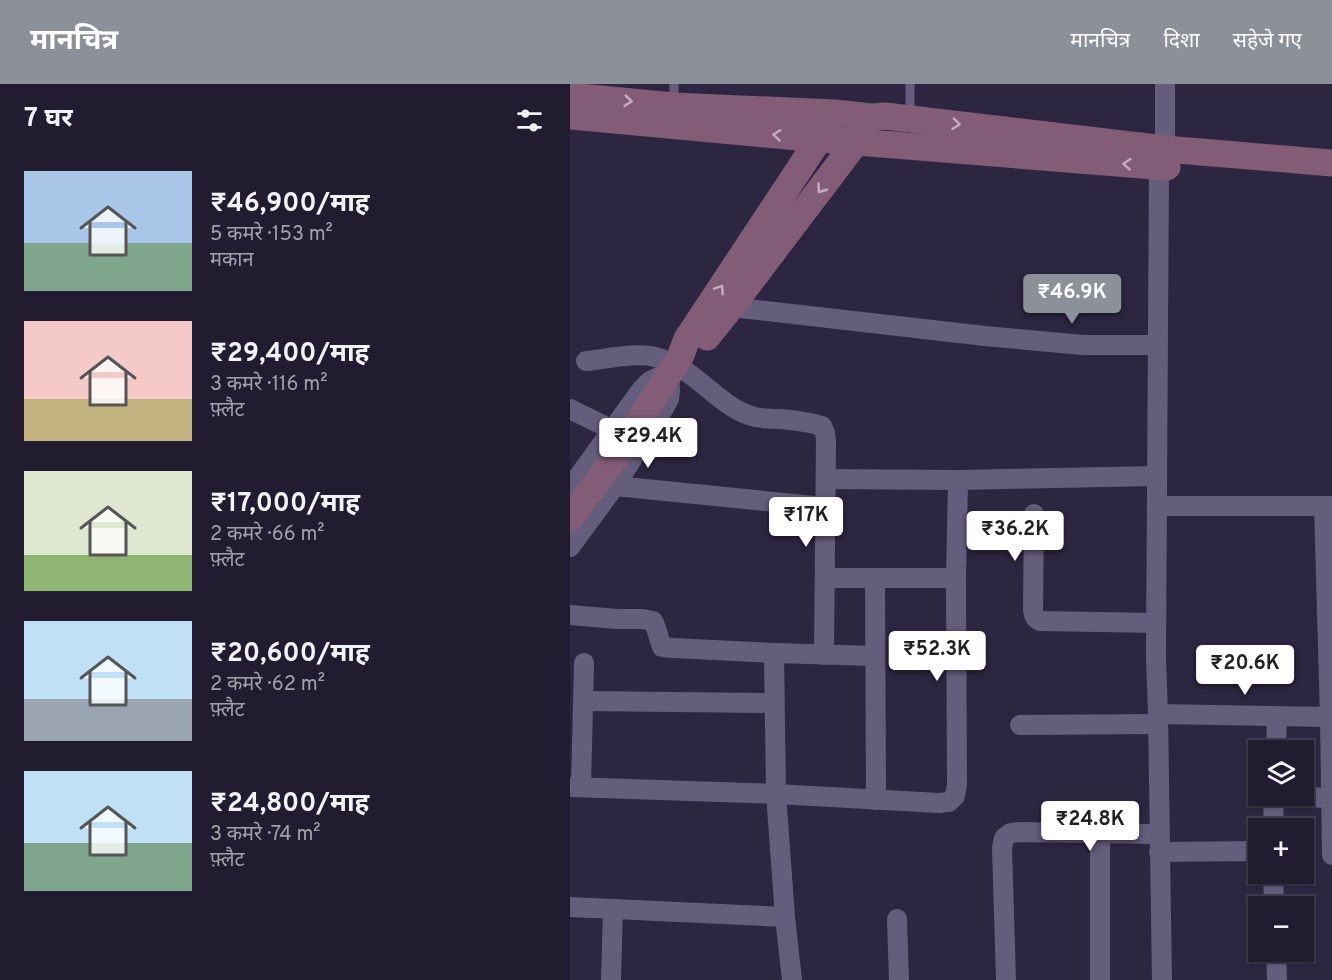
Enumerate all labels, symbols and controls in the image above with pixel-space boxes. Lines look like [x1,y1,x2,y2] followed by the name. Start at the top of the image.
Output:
[30,24,118,60] text: मानचित्र
[1070,28,1130,55] text: मानचित्र
[1163,28,1200,55] text: दिशा
[1233,28,1302,55] text: सहेजे गए
[624,94,633,107] one-way arrow
[24,103,73,136] text: 7 घर
[513,104,546,137] icon: filters
[951,117,960,130] one-way arrow
[772,129,781,142] one-way arrow
[1123,157,1132,170] one-way arrow
[817,182,828,193] one-way arrow
[210,188,370,221] text: ₹46,900/माह
[72,195,144,267] icon: home
[210,222,333,248] text: 5 कमरे · 153 m²
[210,248,254,274] text: मकान
[1023,274,1121,325] pin: ₹46.9K
[1037,280,1107,306] text: ₹46.9K
[713,284,724,295] one-way arrow
[210,338,369,371] text: ₹29,400/माह
[72,345,144,417] icon: home
[210,372,327,398] text: 3 कमरे · 116 m²
[210,398,245,424] text: फ़्लैट
[599,418,697,469] pin: ₹29.4K
[613,424,683,450] text: ₹29.4K
[210,488,360,521] text: ₹17,000/माह
[72,495,144,567] icon: home
[770,497,842,548] pin: ₹17K
[783,503,829,529] text: ₹17K
[966,511,1064,562] pin: ₹36.2K
[981,517,1049,543] text: ₹36.2K
[210,522,325,548] text: 2 कमरे · 66 m²
[210,548,245,574] text: फ़्लैट
[888,631,986,682] pin: ₹52.3K
[903,637,971,663] text: ₹52.3K
[210,638,370,671] text: ₹20,600/माह
[72,645,144,717] icon: home
[1196,645,1294,696] pin: ₹20.6K
[1210,651,1280,677] text: ₹20.6K
[210,672,325,698] text: 2 कमरे · 62 m²
[210,698,245,724] text: फ़्लैट
[1248,740,1314,962] map controls
[1248,740,1314,806] button: layers
[210,788,369,821] text: ₹24,800/माह
[72,795,144,867] icon: home
[1041,801,1139,852] pin: ₹24.8K
[1055,807,1125,833] text: ₹24.8K
[1248,818,1314,884] button: +
[210,822,321,848] text: 3 कमरे · 74 m²
[210,848,245,874] text: फ़्लैट
[1248,896,1314,962] button: −

